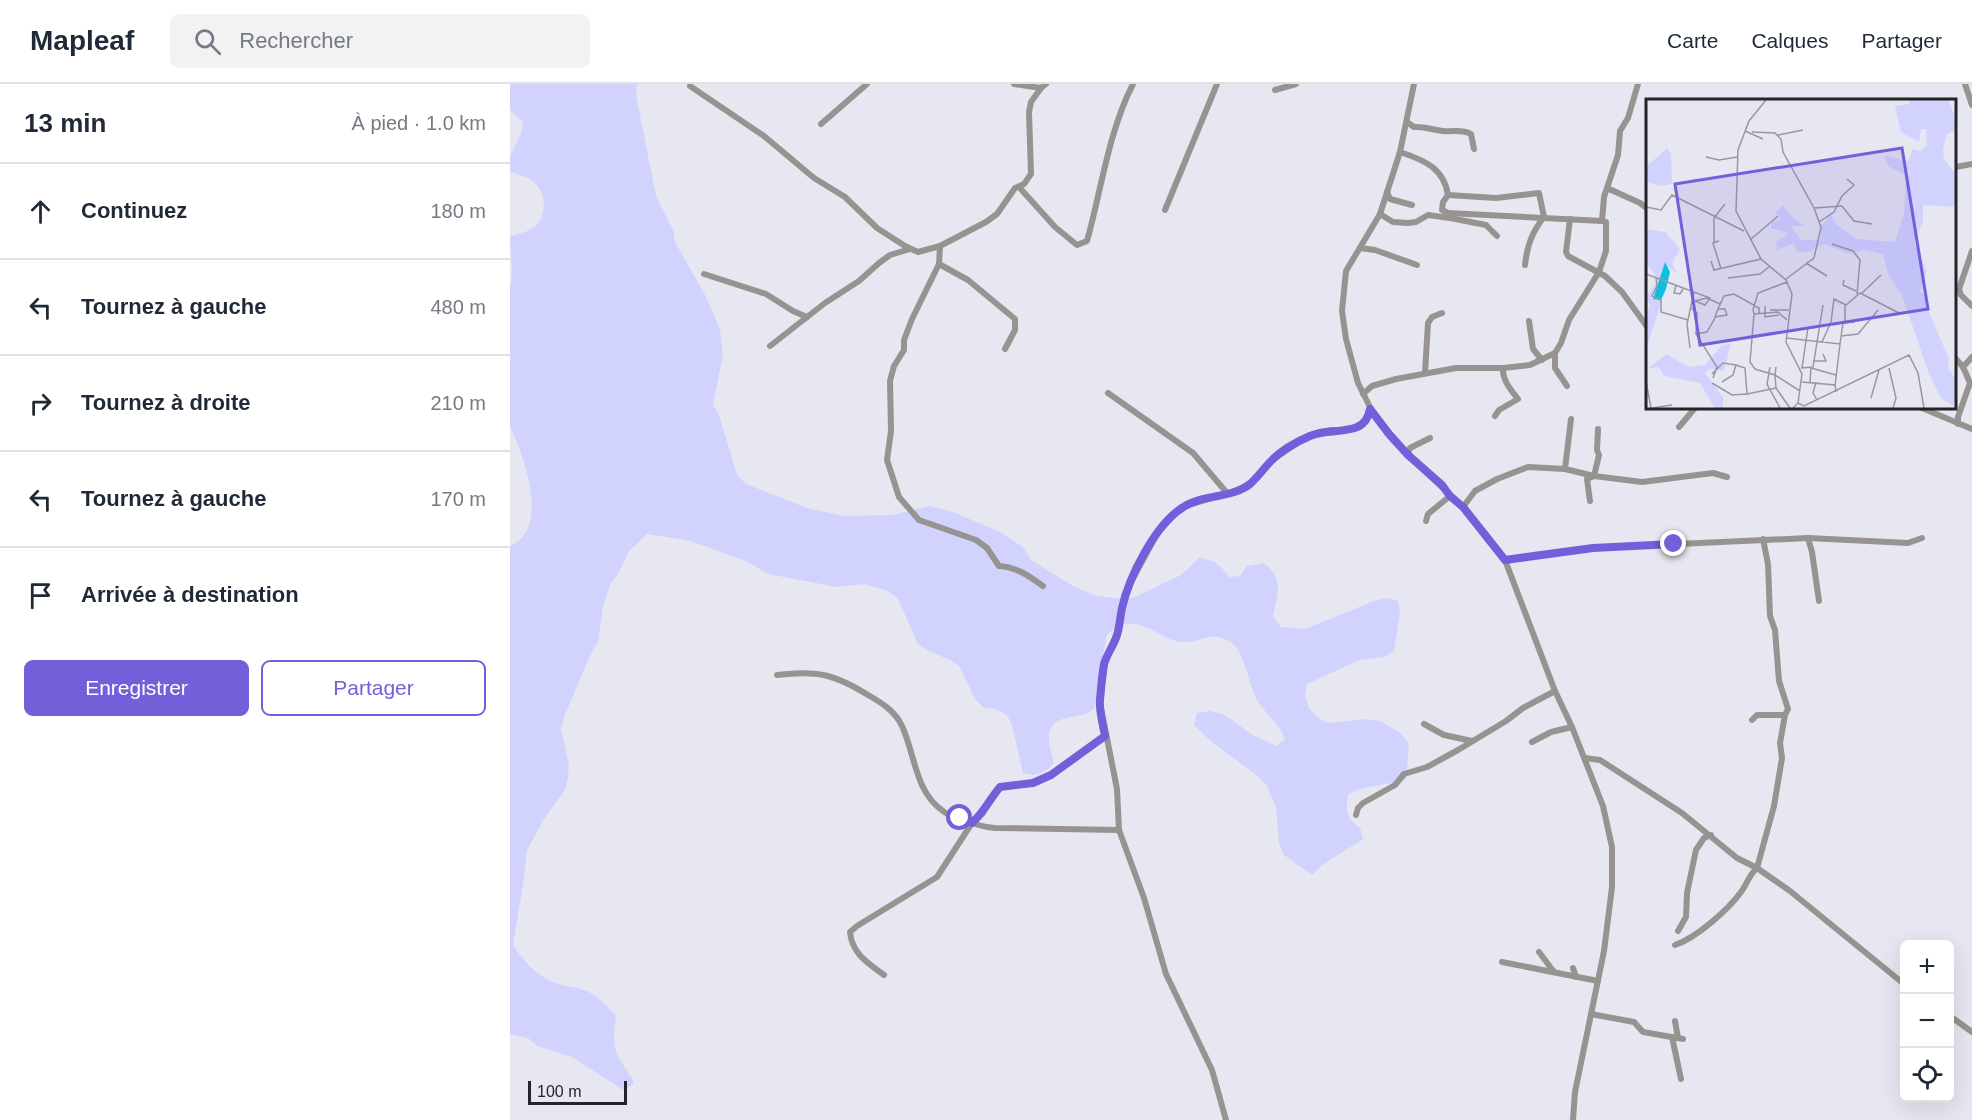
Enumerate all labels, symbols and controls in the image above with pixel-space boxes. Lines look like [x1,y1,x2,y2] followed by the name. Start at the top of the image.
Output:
[170,14,590,68] search box
[30,25,134,56] text: Mapleaf
[191,25,224,58] icon: search
[239,28,353,53] text: Rechercher
[1667,29,1718,52] text: Carte
[1751,29,1828,52] text: Calques
[1861,29,1942,52] text: Partager
[1646,99,1957,410] inset map
[24,108,106,138] text: 13 min
[351,112,486,134] text: À pied · 1.0 km
[24,195,57,228] icon: ahead
[81,198,187,223] text: Continuez
[430,200,486,222] text: 180 m
[24,291,57,324] icon: left
[81,294,266,319] text: Tournez à gauche
[430,296,486,318] text: 480 m
[24,387,57,420] icon: right
[81,390,251,415] text: Tournez à droite
[430,392,486,414] text: 210 m
[24,483,57,516] icon: left
[81,486,266,511] text: Tournez à gauche
[430,488,486,510] text: 170 m
[1660,530,1686,556] route end
[24,579,57,612] icon: arrive
[81,582,299,607] text: Arrivée à destination
[24,660,249,716] button: Enregistrer
[261,660,486,716] button: Partager
[946,804,972,830] route start
[1900,940,1954,1102] map controls
[1900,940,1954,994] button: +
[1900,994,1954,1048] button: −
[1900,1048,1954,1102] button: locate
[528,1078,627,1106] scale bar
[537,1083,581,1100] text: 100 m

